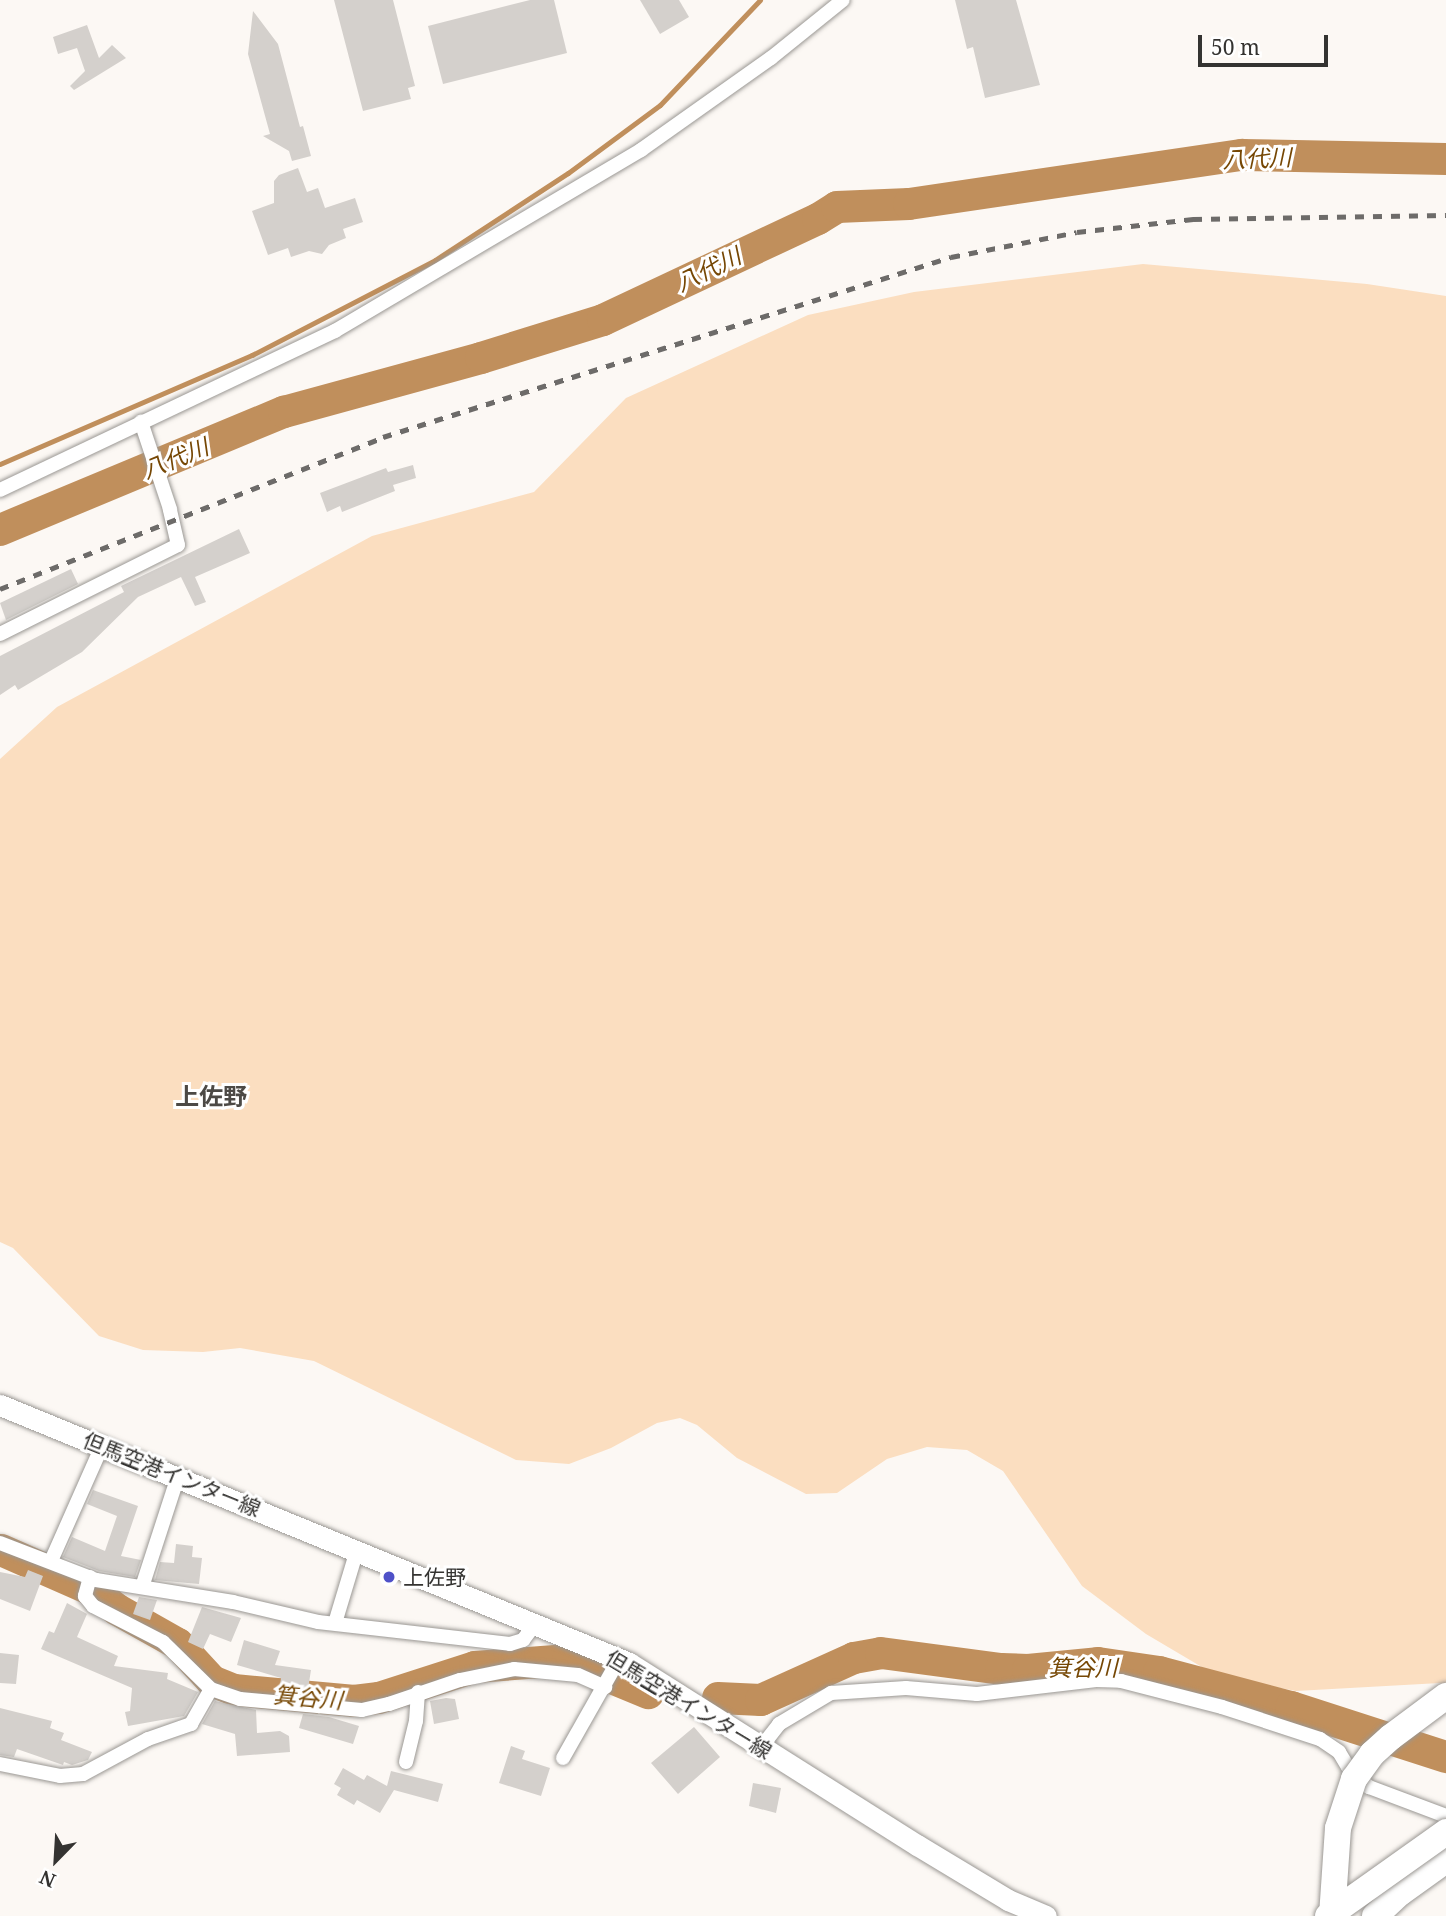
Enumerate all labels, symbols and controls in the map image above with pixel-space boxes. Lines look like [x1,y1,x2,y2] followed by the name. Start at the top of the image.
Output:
[1201,21,1330,65] scale bar
[1211,33,1260,61] text: 50 m
[1222,143,1292,173] water label: 八代川
[671,241,745,297] water label: 八代川
[138,432,212,484] water label: 八代川
[175,1082,247,1110] district label: 上佐野
[80,1427,264,1521] street label: 但馬空港インター線
[403,1564,466,1590] place label: 上佐野
[381,1569,397,1585] marker: 上佐野
[602,1645,776,1763] street label: 但馬空港インター線
[1049,1653,1117,1681] water label: 箕谷川
[272,1680,344,1714] water label: 箕谷川
[21,1825,91,1895] north arrow
[35,1864,60,1894] text: N

